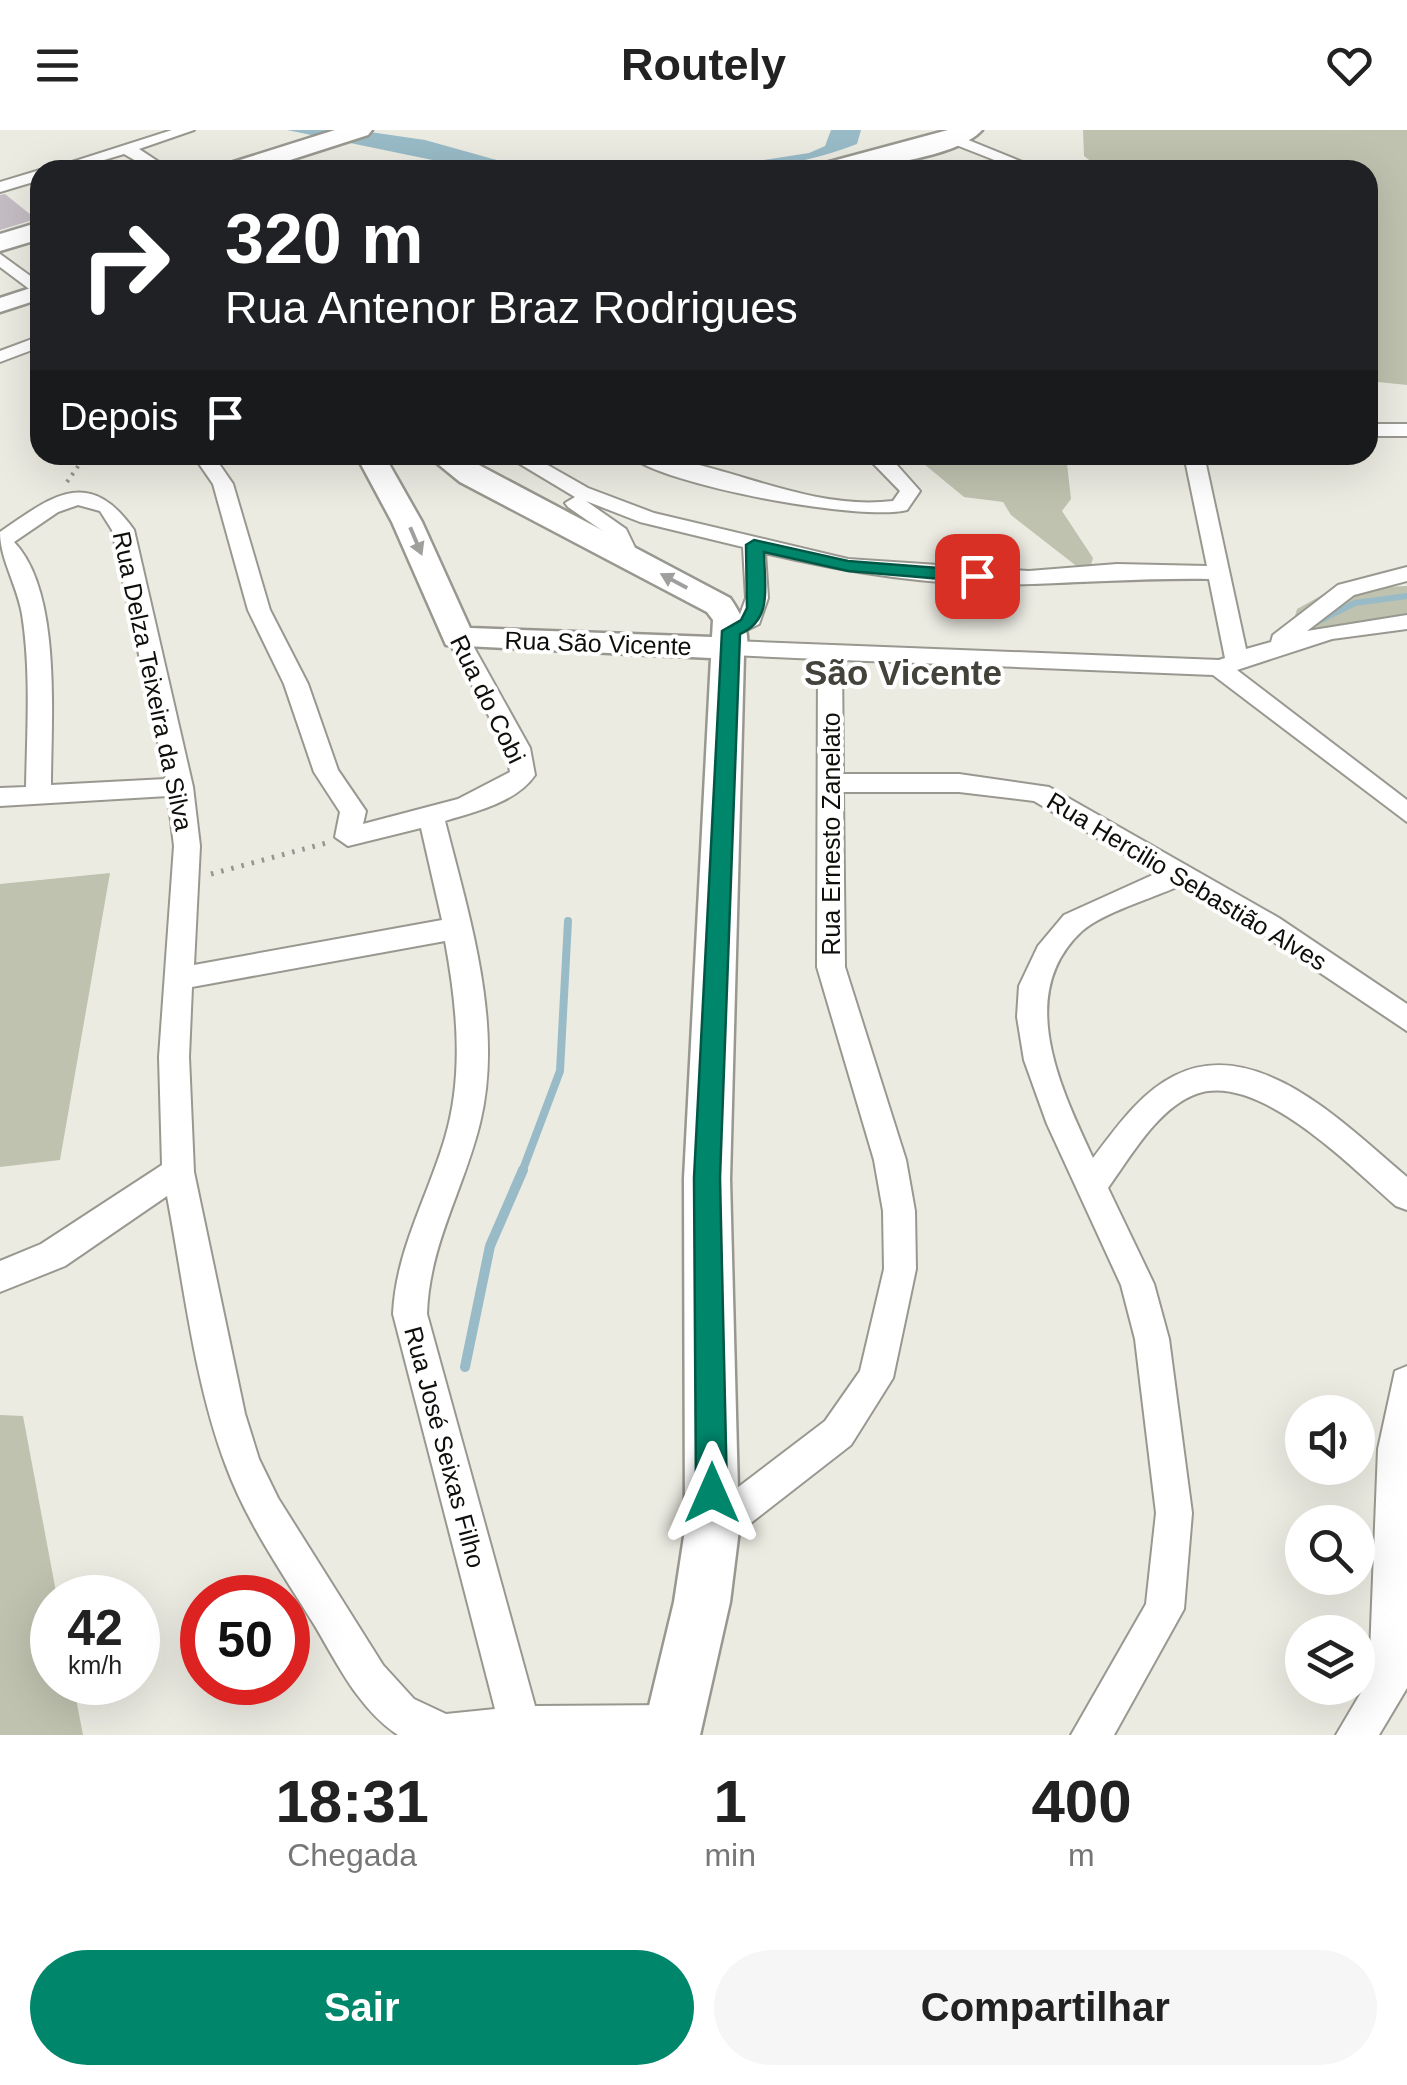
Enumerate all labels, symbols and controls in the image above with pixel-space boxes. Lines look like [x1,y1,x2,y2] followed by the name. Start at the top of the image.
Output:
[30,38,85,93] icon: menu
[1322,38,1377,93] icon: heart
[621,39,786,90] text: Routely
[60,200,190,330] icon: right
[225,200,423,278] text: 320 m
[225,282,798,333] text: Rua Antenor Braz Rodrigues
[198,390,253,445] icon: arrive
[60,396,178,438] text: Depois
[408,526,424,556] one-way arrow
[108,529,198,833] street label: Rua Delza Teixeira da Silva
[935,534,1020,619] pin
[950,549,1005,604] icon: arrive
[660,573,689,590] one-way arrow
[504,626,692,660] street label: Rua São Vicente
[445,630,531,768] street label: Rua do Cobi
[804,653,1002,692] district label: São Vicente
[817,712,845,956] street label: Rua Ernesto Zanelato
[1042,786,1332,976] street label: Rua Hercilio Sebastião Alves
[399,1323,491,1571] street label: Rua José Seixas Filho
[1285,1395,1375,1705] map controls
[1285,1395,1375,1485] button: sound
[660,1441,764,1545] position arrow
[1285,1505,1375,1595] button: search
[180,1575,310,1705] speed limit sign: 50
[67,1600,123,1656] text: 42
[1285,1615,1375,1705] button: layers
[68,1651,122,1679] text: km/h
[275,1768,429,1835] text: 18:31
[713,1768,747,1835] text: 1
[1031,1768,1132,1835] text: 400
[287,1837,417,1873] text: Chegada
[704,1837,756,1873] text: min
[1068,1837,1095,1873] text: m
[30,1950,694,2065] button: Sair
[714,1950,1377,2065] button: Compartilhar

